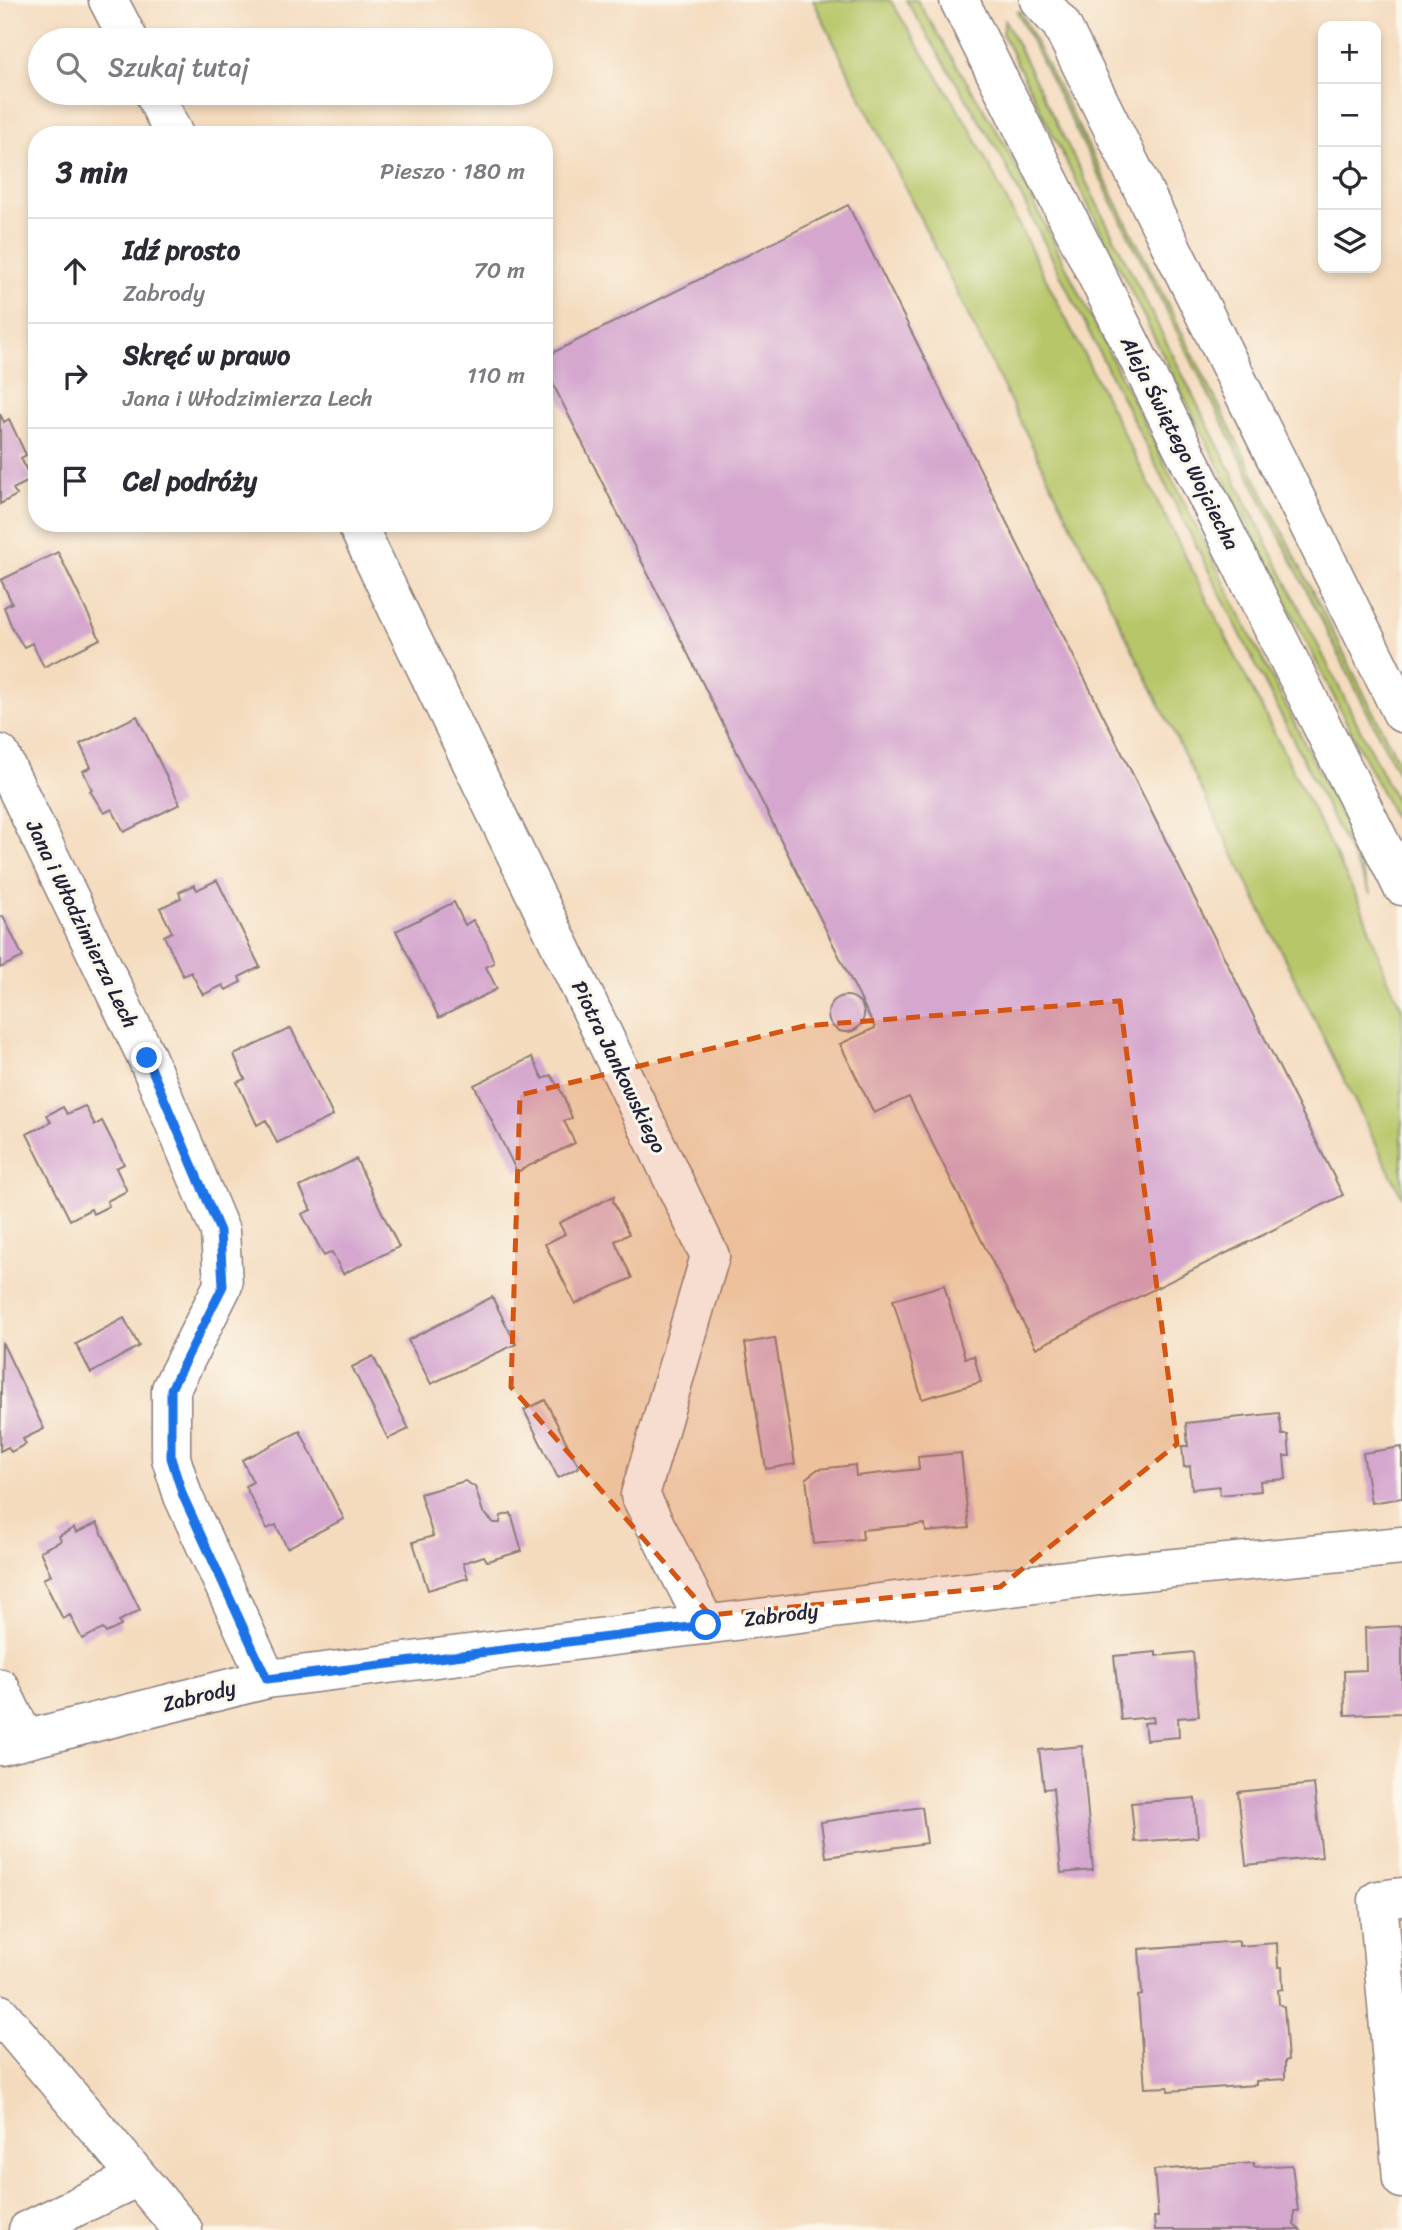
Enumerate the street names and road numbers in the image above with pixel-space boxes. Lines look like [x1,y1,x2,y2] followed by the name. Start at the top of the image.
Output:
[1109,328,1251,557] street label: Aleja Świętego Wojciecha
[14,812,149,1035] street label: Jana i Włodzimierza Lech
[561,974,678,1160] street label: Piotra Jankowskiego
[742,1592,821,1638] street label: Zabrody
[158,1669,240,1723] street label: Zabrody

